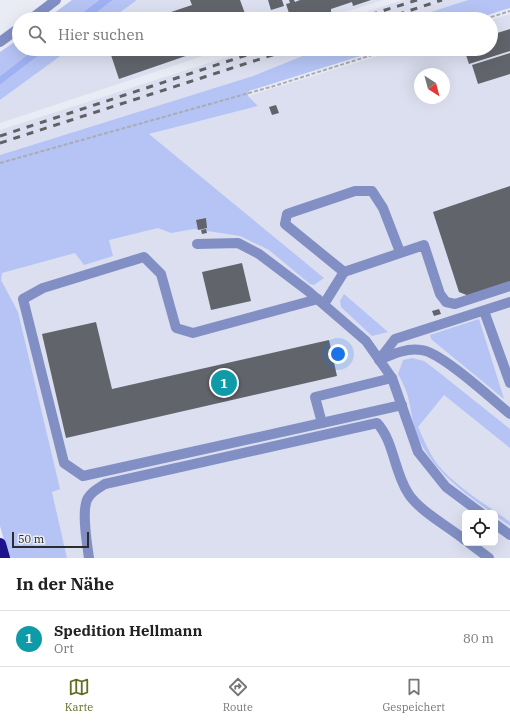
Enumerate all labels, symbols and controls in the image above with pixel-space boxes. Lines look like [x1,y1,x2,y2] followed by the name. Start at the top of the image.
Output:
[12,12,498,56] search box
[26,23,48,45] icon: search
[58,25,144,44] text: Hier suchen
[414,68,450,104] north arrow
[328,344,348,364] your location
[211,368,237,398] pin: 1
[462,510,498,546] map controls
[462,510,498,546] button: locate
[12,530,89,549] scale bar
[18,532,44,546] text: 50 m
[16,573,114,595] text: In der Nähe
[54,621,202,640] text: Spedition Hellmann
[25,630,33,647] text: 1
[463,630,494,647] text: 80 m
[54,640,74,657] text: Ort
[65,676,93,714] tab: Karte
[223,676,253,714] tab: Route
[382,676,445,714] tab: Gespeichert

